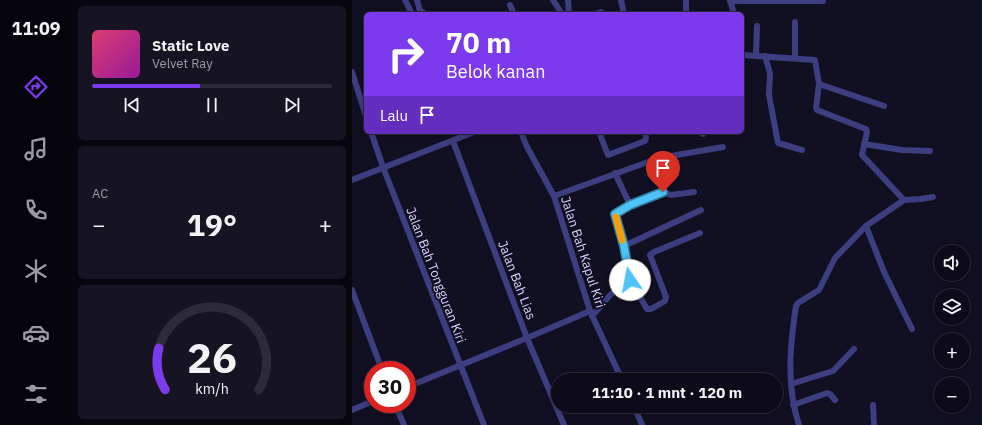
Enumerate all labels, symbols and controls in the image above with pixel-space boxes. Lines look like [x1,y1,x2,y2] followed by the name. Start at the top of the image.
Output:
[11,17,61,40] text: 11:09
[446,24,511,61] text: 70 m
[380,28,432,80] icon: right
[152,36,229,55] text: Static Love
[152,55,213,72] text: Velvet Ray
[446,60,545,83] text: Belok kanan
[22,73,50,101] icon: directions
[121,94,143,116] icon: previous
[201,94,223,116] icon: pause
[281,94,303,116] icon: next
[416,104,438,126] icon: arrive
[380,106,408,125] text: Lalu
[22,135,50,163] icon: music
[646,151,680,192] pin
[652,157,674,179] icon: arrive
[92,185,108,202] text: AC
[557,194,609,310] street label: Jalan Bah Kapul Kiri
[22,196,50,224] icon: phone
[187,205,237,244] text: 19°
[402,205,470,345] street label: Jalan Bah Tongguran Kiri
[92,210,105,239] text: −
[319,210,332,239] text: +
[494,238,540,322] street label: Jalan Bah Lias
[934,245,970,413] map controls
[934,245,970,281] button: sound
[22,257,50,285] icon: climate
[609,259,651,301] position arrow
[934,289,970,325] button: layers
[22,319,50,347] icon: car
[187,330,237,384] text: 26
[934,333,970,369] button: +
[364,361,416,413] speed limit sign: 30
[934,377,970,413] button: −
[195,379,229,398] text: km/h
[22,380,50,408] icon: filters
[592,383,742,402] text: 11:10 · 1 mnt · 120 m

